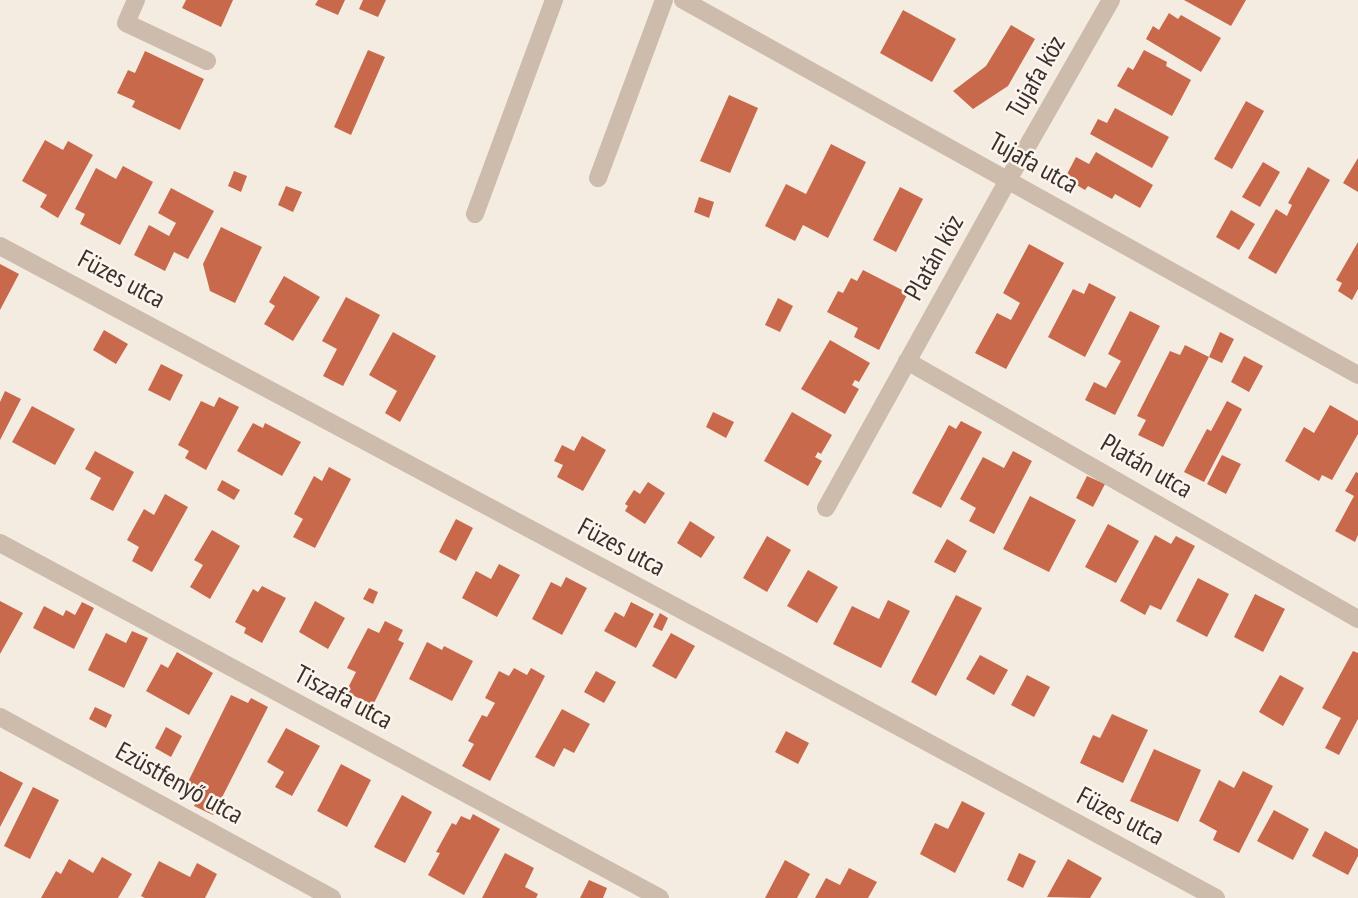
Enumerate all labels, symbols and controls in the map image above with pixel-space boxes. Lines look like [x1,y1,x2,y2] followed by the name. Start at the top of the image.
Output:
[1001,30,1073,124] street label: Tujafa köz
[983,127,1083,201] street label: Tujafa utca
[899,210,971,306] street label: Platán köz
[72,244,170,316] street label: Füzes utca
[1095,428,1197,506] street label: Platán utca
[572,512,670,584] street label: Füzes utca
[289,659,397,737] street label: Tiszafa utca
[110,736,248,832] street label: Ezüstfenyő utca
[1071,781,1169,853] street label: Füzes utca

